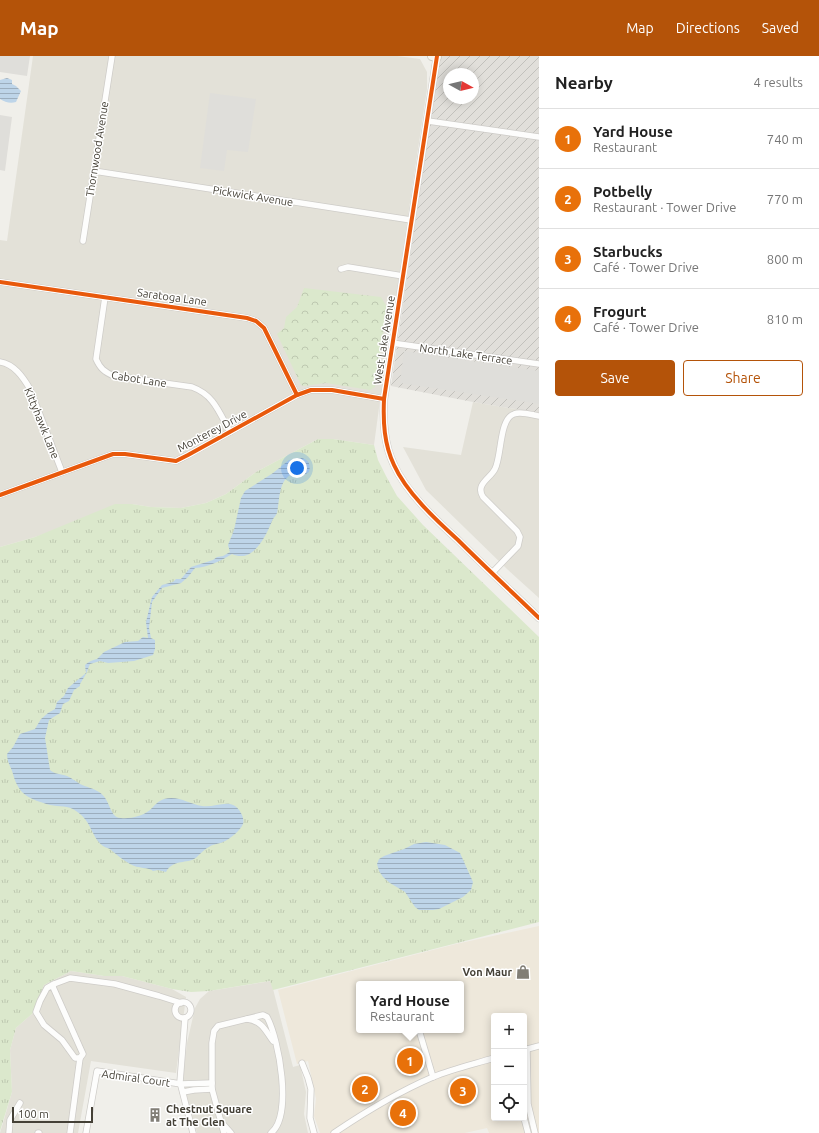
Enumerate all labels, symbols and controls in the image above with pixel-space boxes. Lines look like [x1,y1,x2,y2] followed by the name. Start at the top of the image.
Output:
[20,17,59,39] text: Map
[626,20,654,36] text: Map
[676,20,740,36] text: Directions
[762,20,799,36] text: Saved
[443,68,479,104] north arrow
[555,73,613,92] text: Nearby
[753,75,803,89] text: 4 results
[84,100,110,198] street label: Thornwood Avenue
[593,123,673,140] text: Yard House
[564,132,572,146] text: 1
[767,132,803,146] text: 740 m
[593,140,657,154] text: Restaurant
[593,183,652,200] text: Potbelly
[212,184,294,208] street label: Pickwick Avenue
[564,192,572,206] text: 2
[767,192,803,206] text: 770 m
[593,200,736,214] text: Restaurant · Tower Drive
[593,243,663,260] text: Starbucks
[564,252,572,266] text: 3
[767,252,803,266] text: 800 m
[593,260,699,274] text: Café · Tower Drive
[136,286,208,308] street label: Saratoga Lane
[371,295,397,385] street label: West Lake Avenue
[593,303,646,320] text: Frogurt
[564,312,572,326] text: 4
[767,312,803,326] text: 810 m
[593,320,699,334] text: Café · Tower Drive
[419,342,513,366] street label: North Lake Terrace
[555,360,675,396] button: Save
[683,360,803,396] button: Share
[111,369,167,389] street label: Cabot Lane
[22,386,62,460] street label: Kittyhawk Lane
[175,408,249,454] street label: Monterey Drive
[287,458,307,478] your location
[515,964,531,980] shop icon: Von Maur
[462,966,512,978] place label: Von Maur
[356,981,464,1033] popup
[370,992,450,1009] text: Yard House
[370,1009,434,1023] text: Restaurant
[491,1013,527,1121] map controls
[491,1013,527,1049] button: +
[397,1046,423,1076] pin: 1
[491,1049,527,1085] button: −
[101,1067,172,1089] street label: Admiral Court
[352,1074,378,1104] pin: 2
[450,1076,476,1106] pin: 3
[491,1085,527,1121] button: locate
[390,1098,416,1128] pin: 4
[166,1103,252,1128] place label: Chestnut Square at The Glen
[12,1105,93,1124] scale bar
[147,1107,163,1123] building icon: Chestnut Square at The Glen
[18,1108,49,1120] text: 100 m

